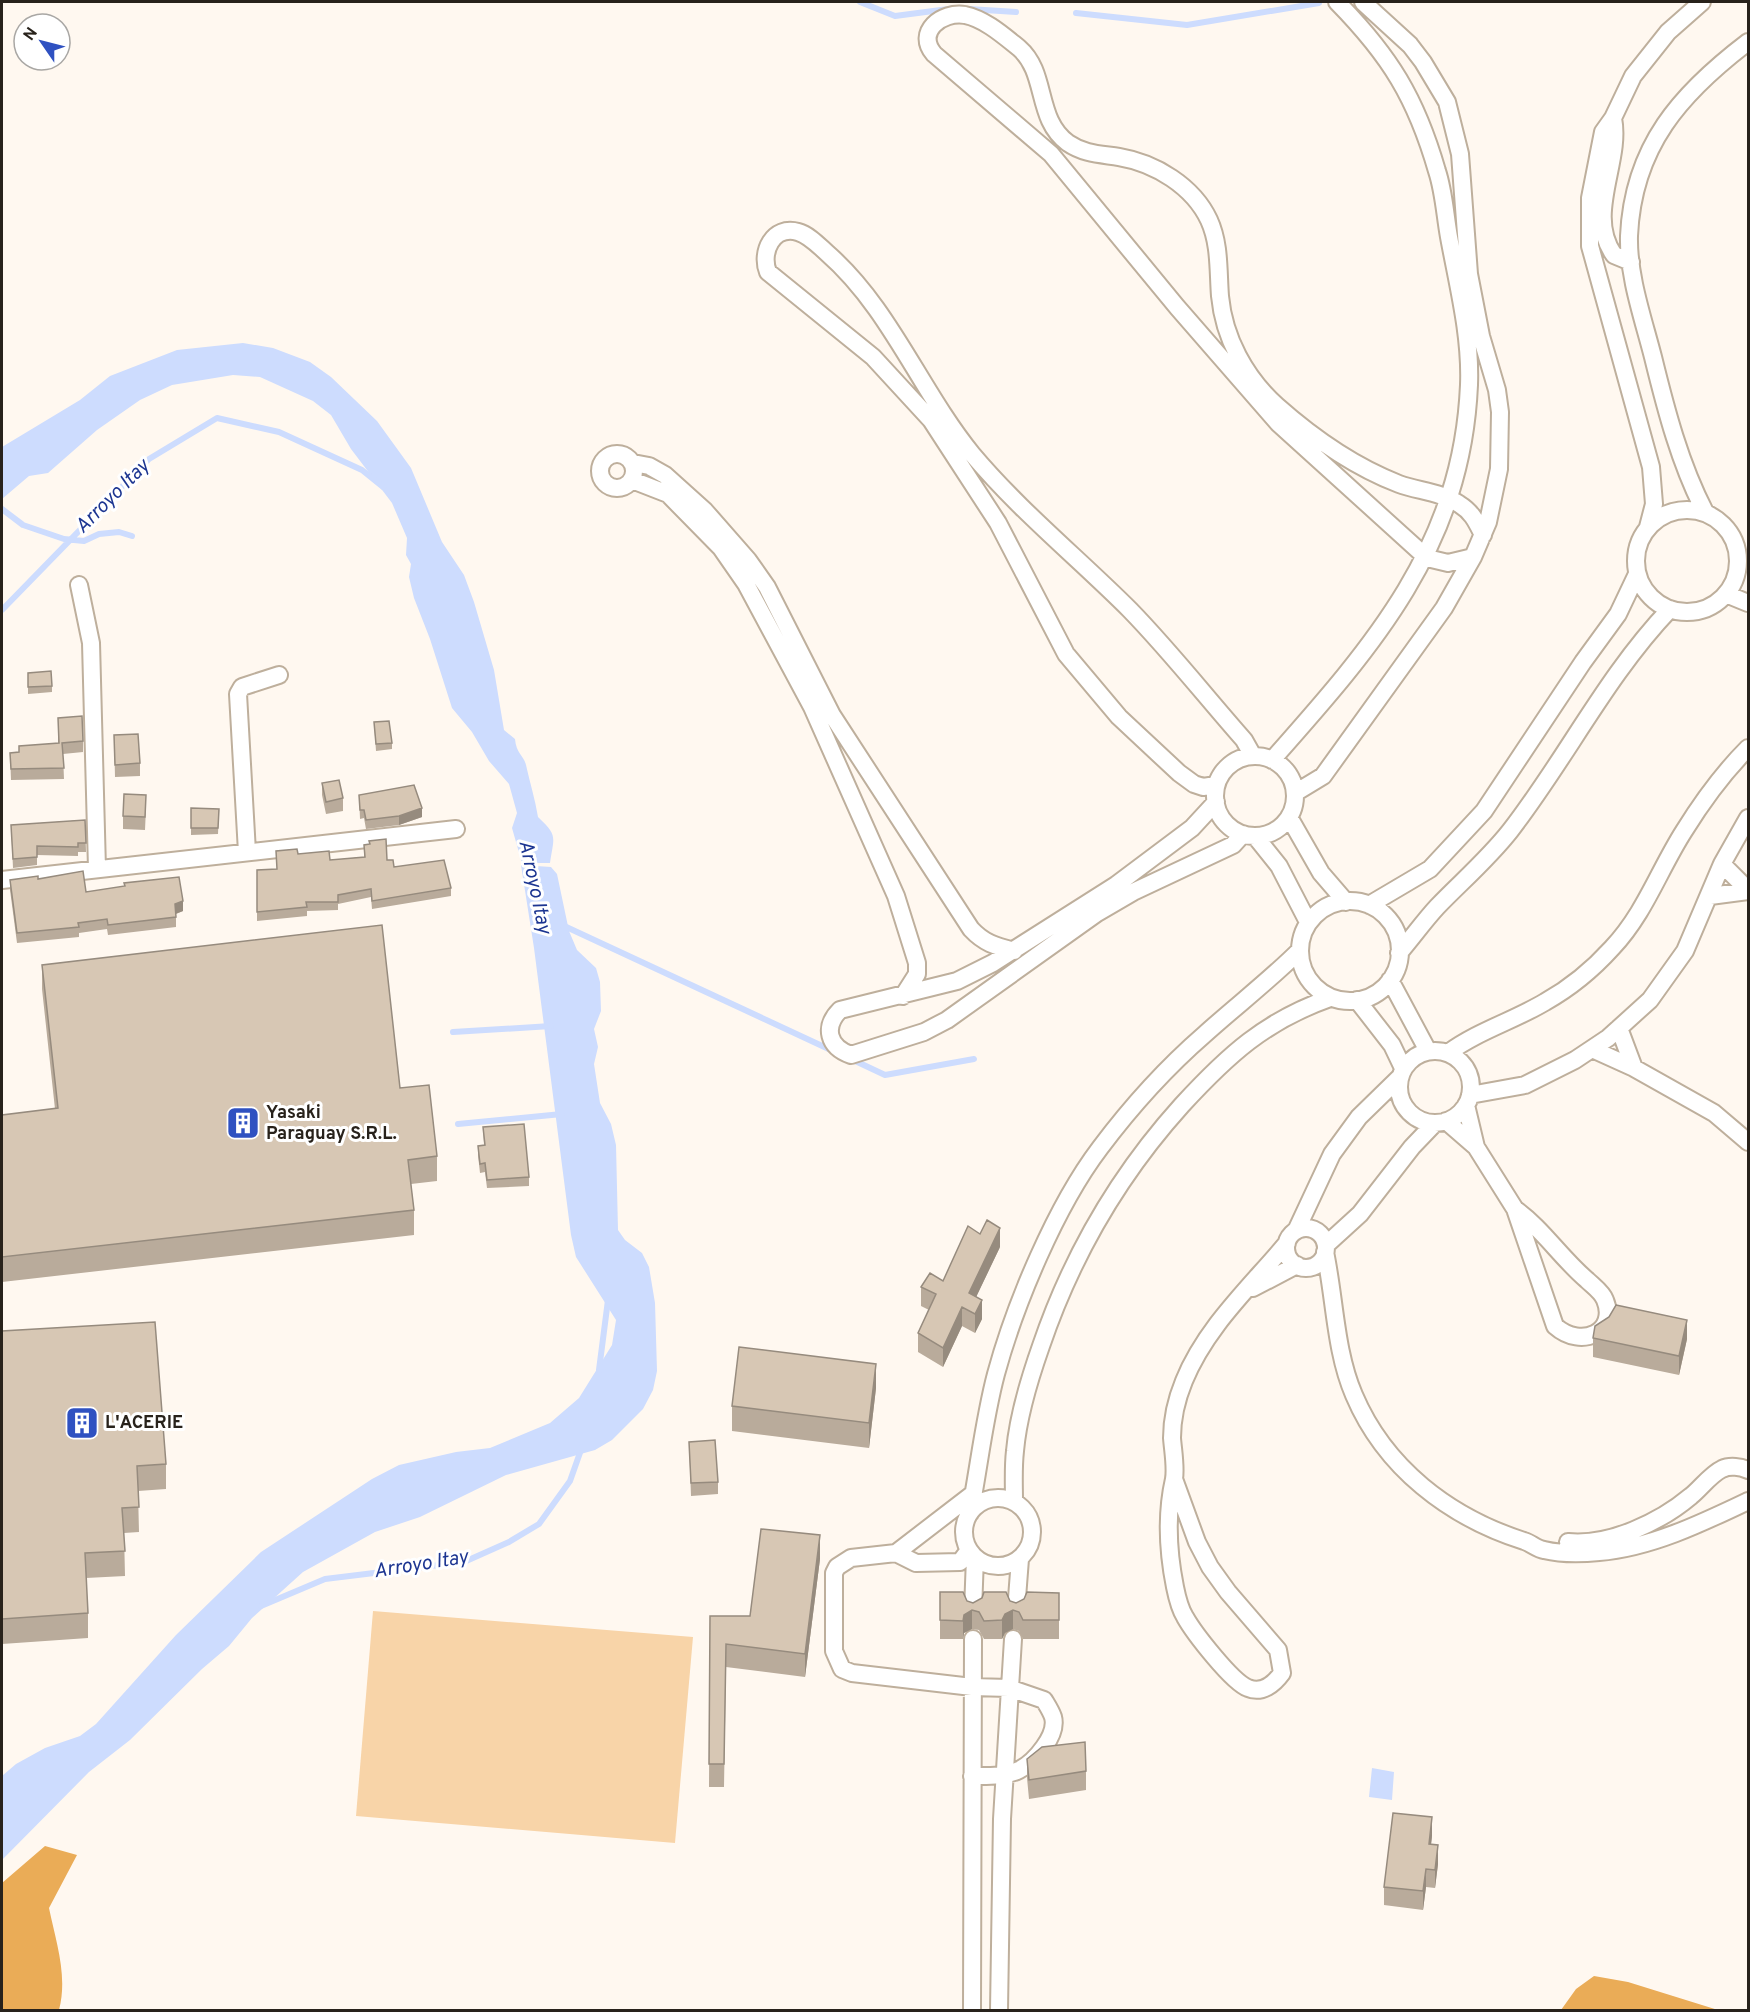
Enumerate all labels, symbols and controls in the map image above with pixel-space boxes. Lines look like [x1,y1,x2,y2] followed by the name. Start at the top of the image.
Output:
[12,12,72,72] north arrow
[20,24,43,45] text: N
[70,453,157,540] water label: Arroyo Itay
[511,838,557,938] water label: Arroyo Itay
[266,1102,397,1146] place label: Yasaki Paraguay S.R.L.
[225,1105,261,1141] building icon: Yasaki Paraguay S.R.L.
[64,1405,100,1441] building icon: L'ACERIE
[105,1412,183,1435] place label: L'ACERIE
[372,1544,472,1585] water label: Arroyo Itay

